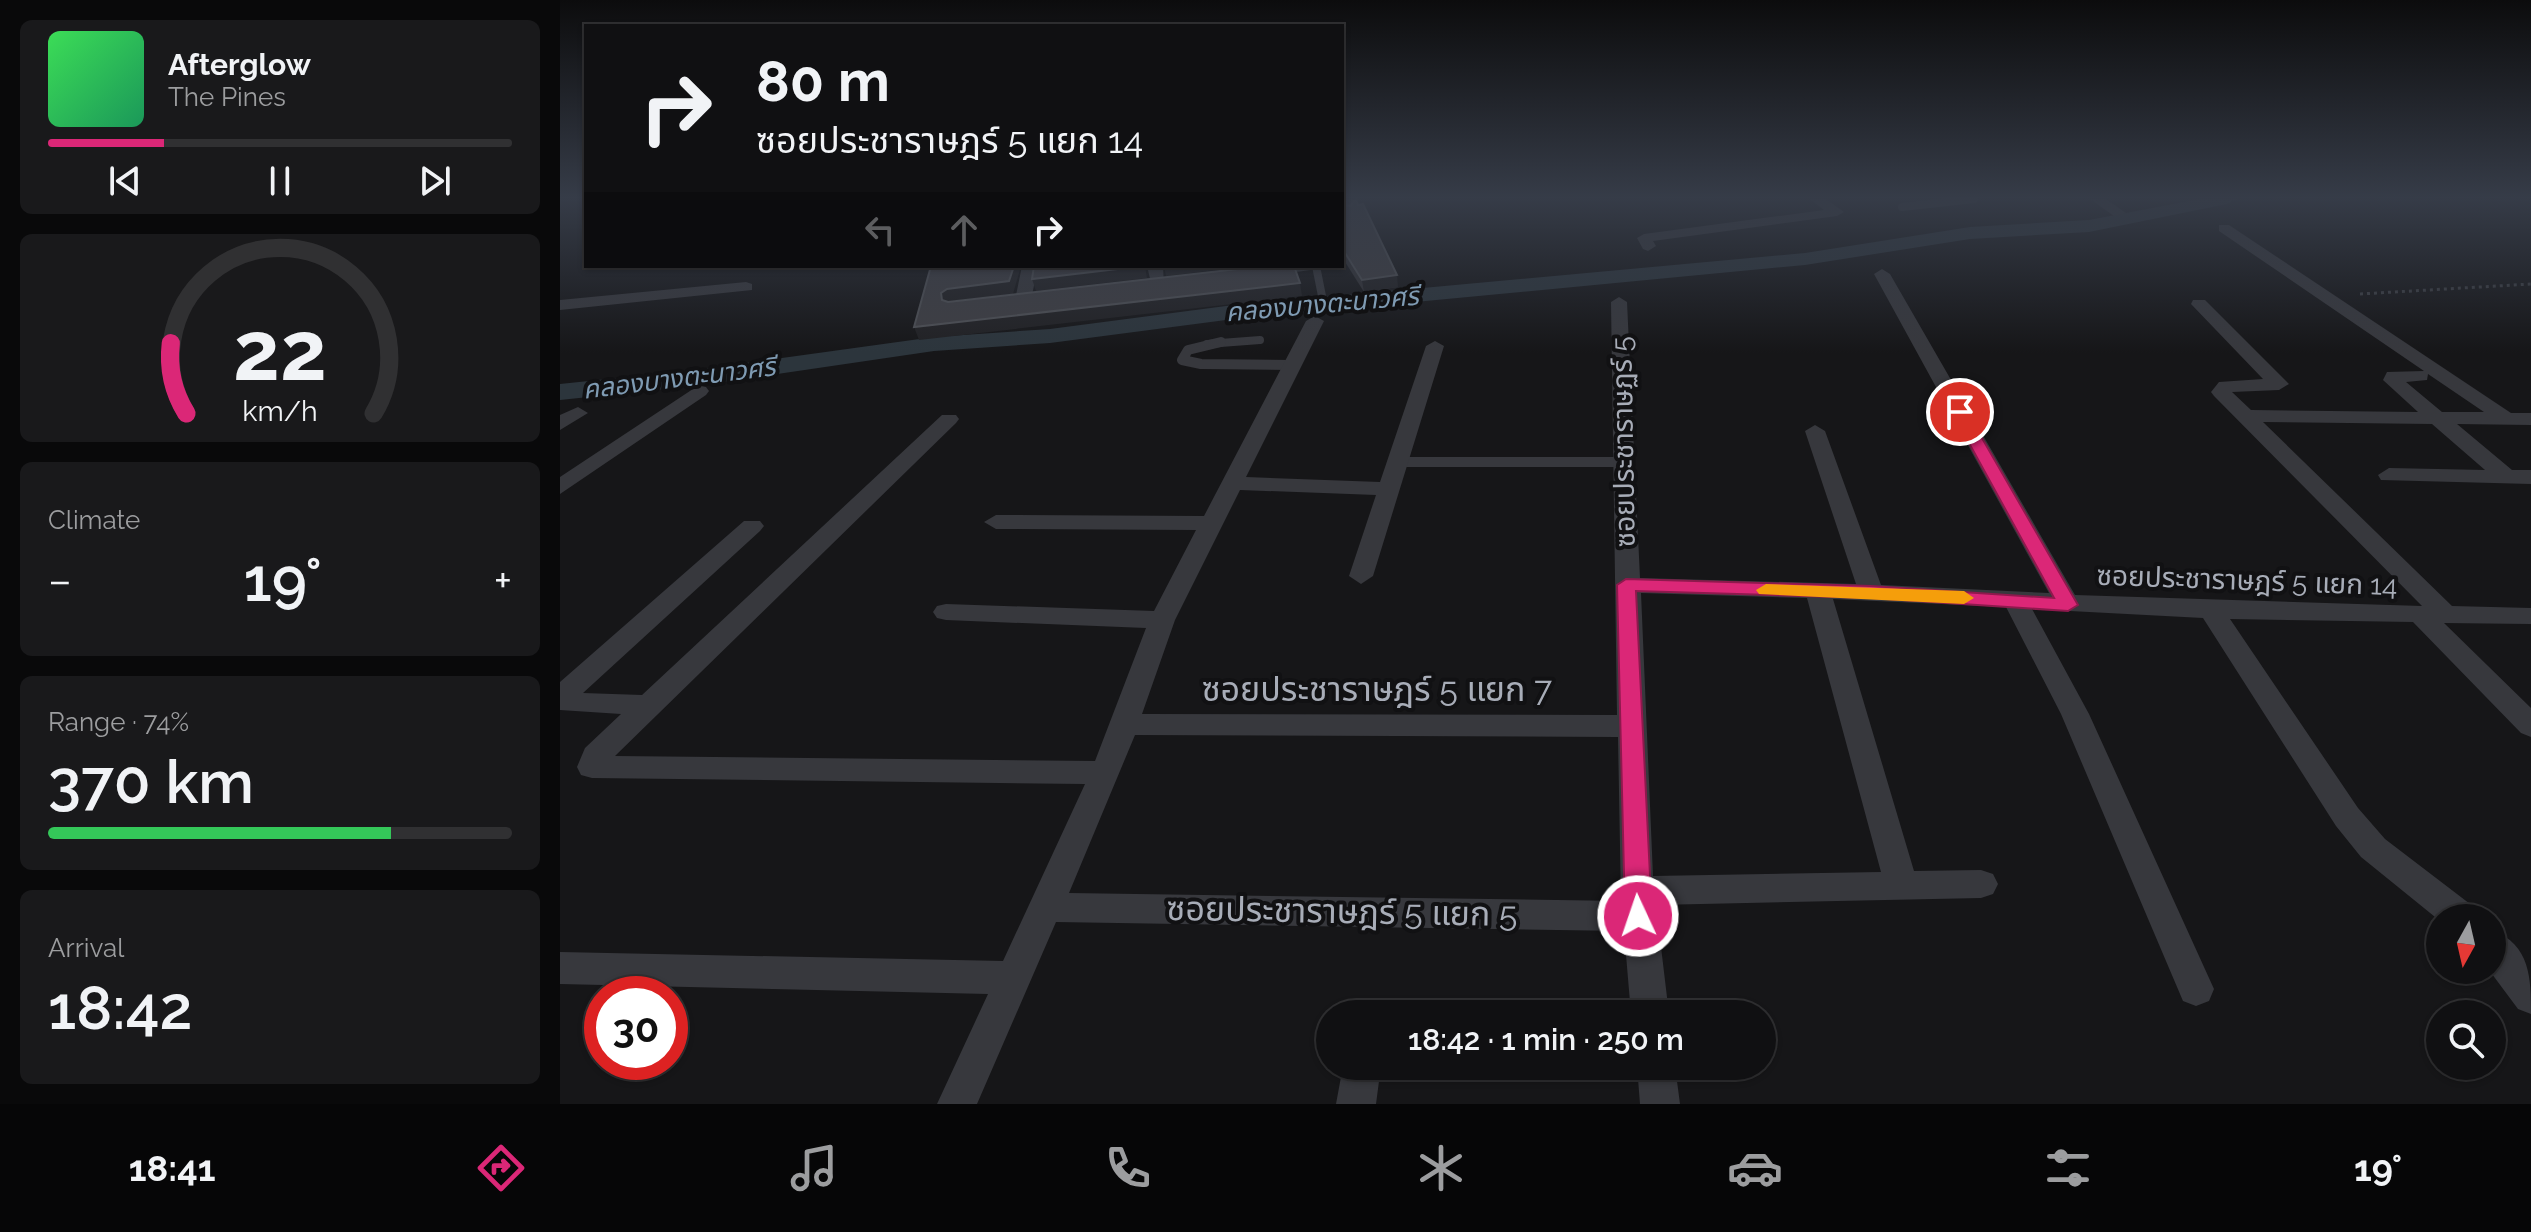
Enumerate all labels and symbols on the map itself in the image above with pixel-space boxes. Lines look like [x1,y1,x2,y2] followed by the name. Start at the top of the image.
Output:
[1224,280,1424,327] water label: คลองบางตะนาวศรี
[1605,336,1642,548] street label: ซอยประชาราษฏร์ 5
[581,351,781,405] water label: คลองบางตะนาวศรี
[1926,378,1994,446] pin
[2096,559,2398,602] street label: ซอยประชาราษฎร์ 5 แยก 14
[1202,669,1552,709] street label: ซอยประชาราษฎร์ 5 แยก 7
[1596,874,1680,958] position arrow
[1166,888,1518,934] street label: ซอยประชาราษฎร์ 5 แยก 5
[2426,904,2506,984] north arrow
[584,976,688,1080] speed limit sign: 30

